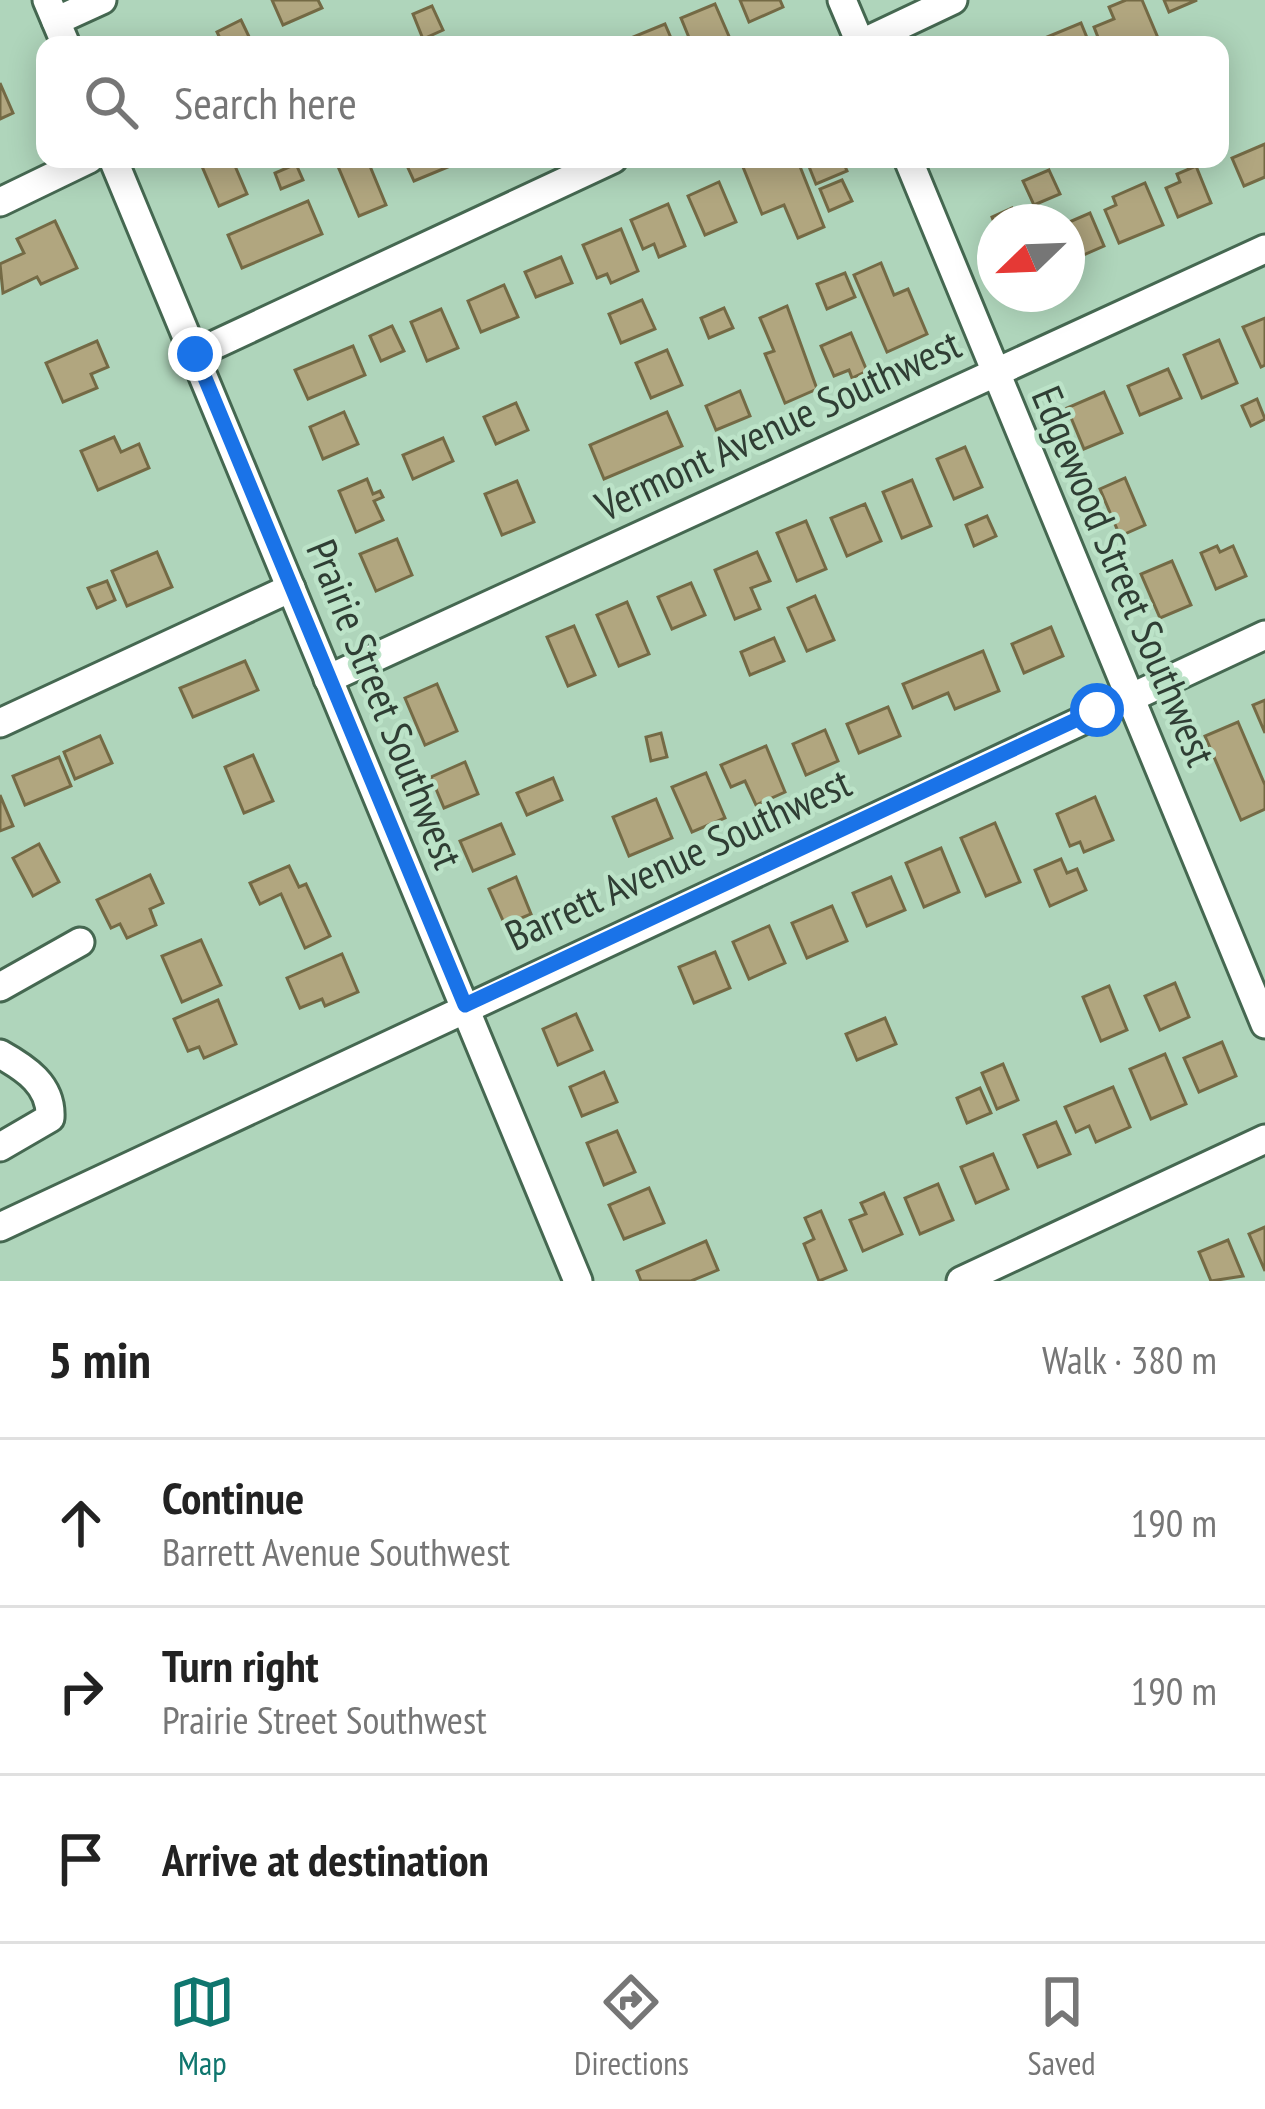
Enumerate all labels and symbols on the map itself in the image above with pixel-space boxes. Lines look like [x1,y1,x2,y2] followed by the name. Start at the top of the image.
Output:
[977,204,1085,312] north arrow
[586,316,969,534] street label: Vermont Avenue Southwest
[168,327,222,381] route end
[1020,378,1229,774] street label: Edgewood Street Southwest
[294,531,477,877] street label: Prairie Street Southwest
[1070,683,1124,737] route start
[496,754,860,963] street label: Barrett Avenue Southwest

